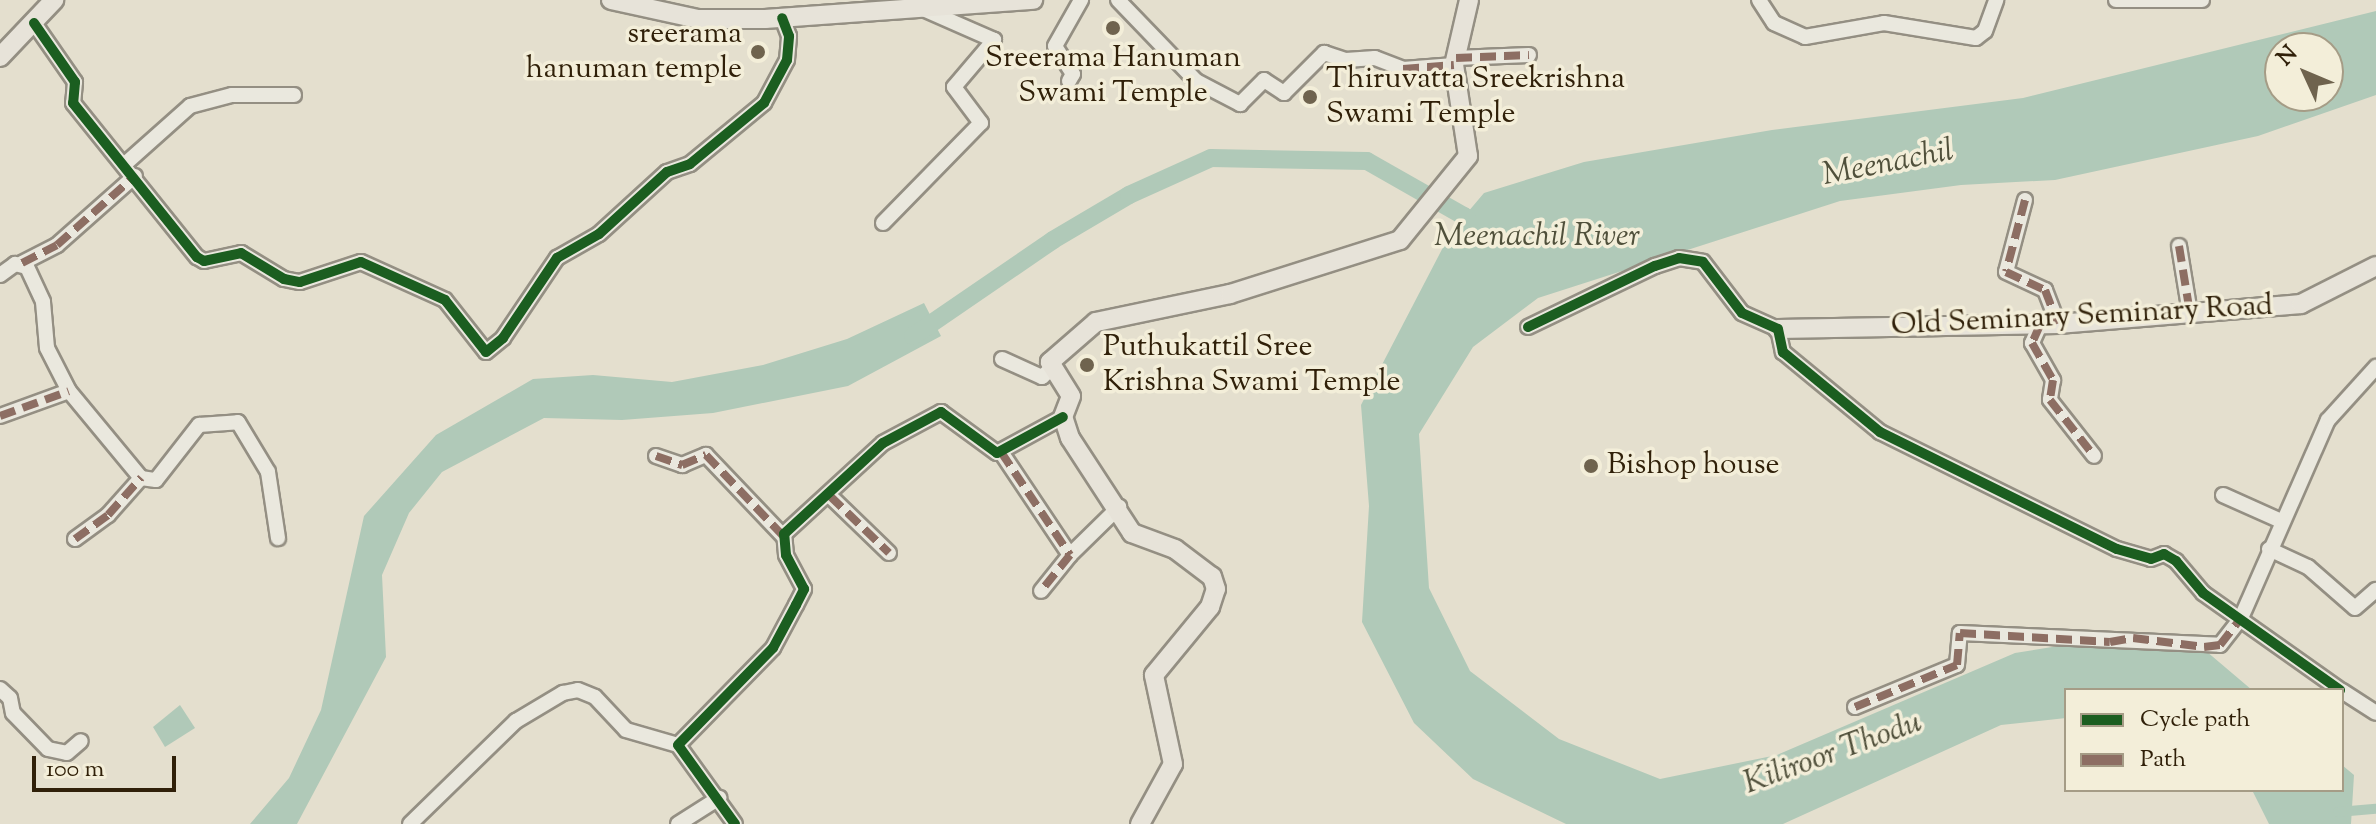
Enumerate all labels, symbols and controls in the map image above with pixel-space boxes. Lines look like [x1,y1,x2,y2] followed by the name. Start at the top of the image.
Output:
[526,17,742,88] place label: sreerama hanuman temple
[1104,19,1122,37] marker: Sreerama Hanuman Swami Temple
[2264,32,2344,112] north arrow
[2271,39,2306,74] text: N
[985,41,1241,112] place label: Sreerama Hanuman Swami Temple
[749,43,767,61] marker: sreerama hanuman temple
[1326,62,1625,132] place label: Thiruvatta Sreekrishna Swami Temple
[1301,88,1319,106] marker: Thiruvatta Sreekrishna Swami Temple
[1819,132,1957,196] water label: Meenachil
[1434,218,1640,256] water label: Meenachil River
[1890,289,2274,345] street label: Old Seminary Seminary Road
[1103,330,1401,400] place label: Puthukattil Sree Krishna Swami Temple
[1078,356,1096,374] marker: Puthukattil Sree Krishna Swami Temple
[1607,448,1779,484] place label: Bishop house
[1582,457,1600,475] marker: Bishop house
[2064,688,2344,792] legend
[2140,703,2250,737] text: Cycle path
[1739,704,1927,804] water label: Kiliroor Thodu
[36,740,180,790] scale bar
[2140,743,2186,777] text: Path
[46,753,104,787] text: 100 m

